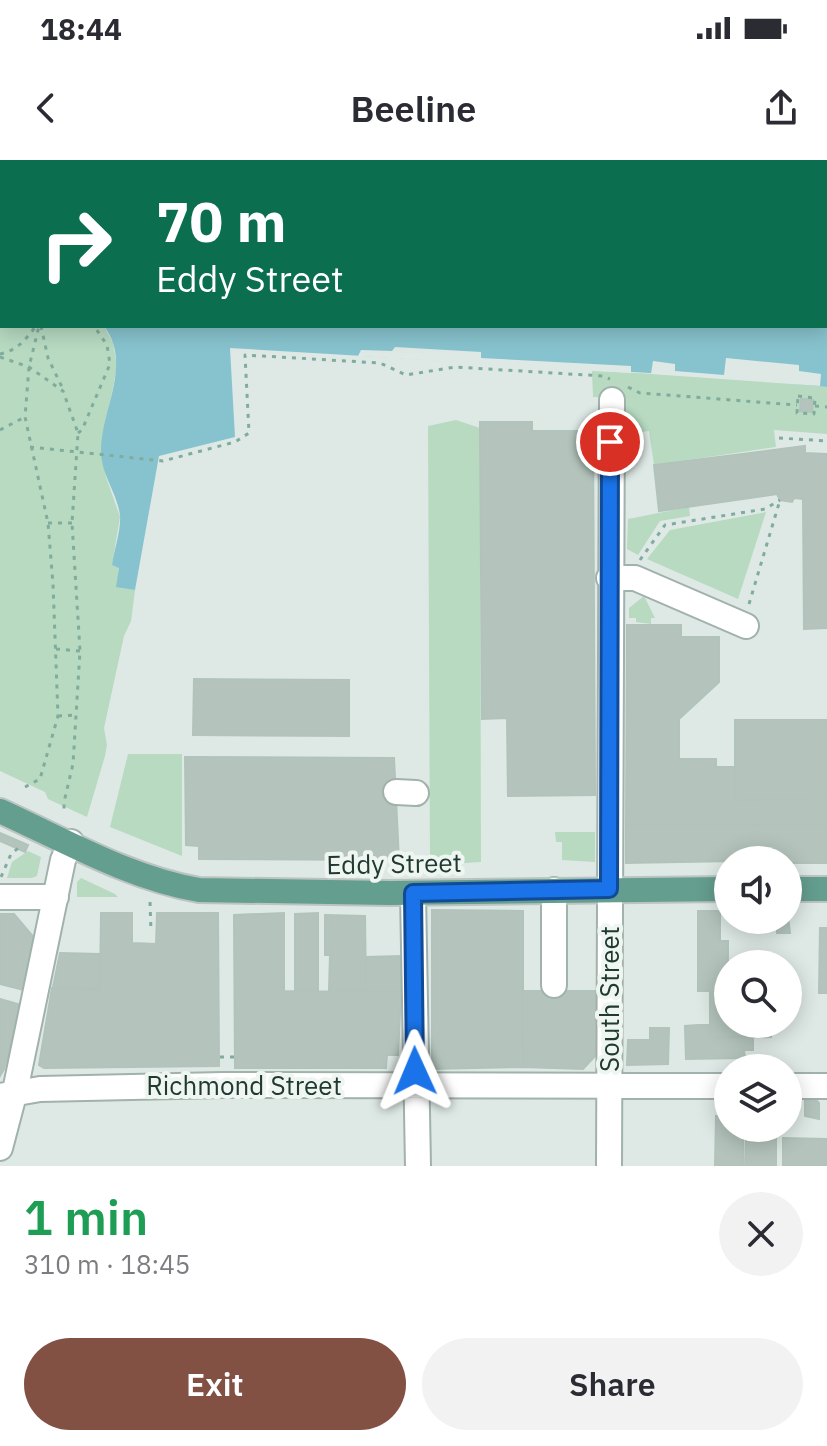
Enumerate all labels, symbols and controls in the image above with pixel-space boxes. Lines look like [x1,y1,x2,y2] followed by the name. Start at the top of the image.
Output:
[40,9,122,48] text: 18:44
[351,85,476,132] text: Beeline
[24,86,68,130] icon: back
[759,86,803,130] icon: share
[156,185,286,257] text: 70 m
[24,192,128,296] icon: right
[156,255,344,302] text: Eddy Street
[576,408,644,476] pin
[588,420,632,464] icon: arrive
[326,845,462,881] street label: Eddy Street
[714,846,802,1142] map controls
[714,846,802,934] button: sound
[592,926,626,1072] street label: South Street
[714,950,802,1038] button: search
[373,1029,457,1113] position arrow
[714,1054,802,1142] button: layers
[146,1068,342,1102] street label: Richmond Street
[24,1186,148,1248] text: 1 min
[719,1192,803,1276] button: close
[24,1247,190,1281] text: 310 m · 18:45
[24,1338,406,1430] button: Exit
[422,1338,803,1430] button: Share

